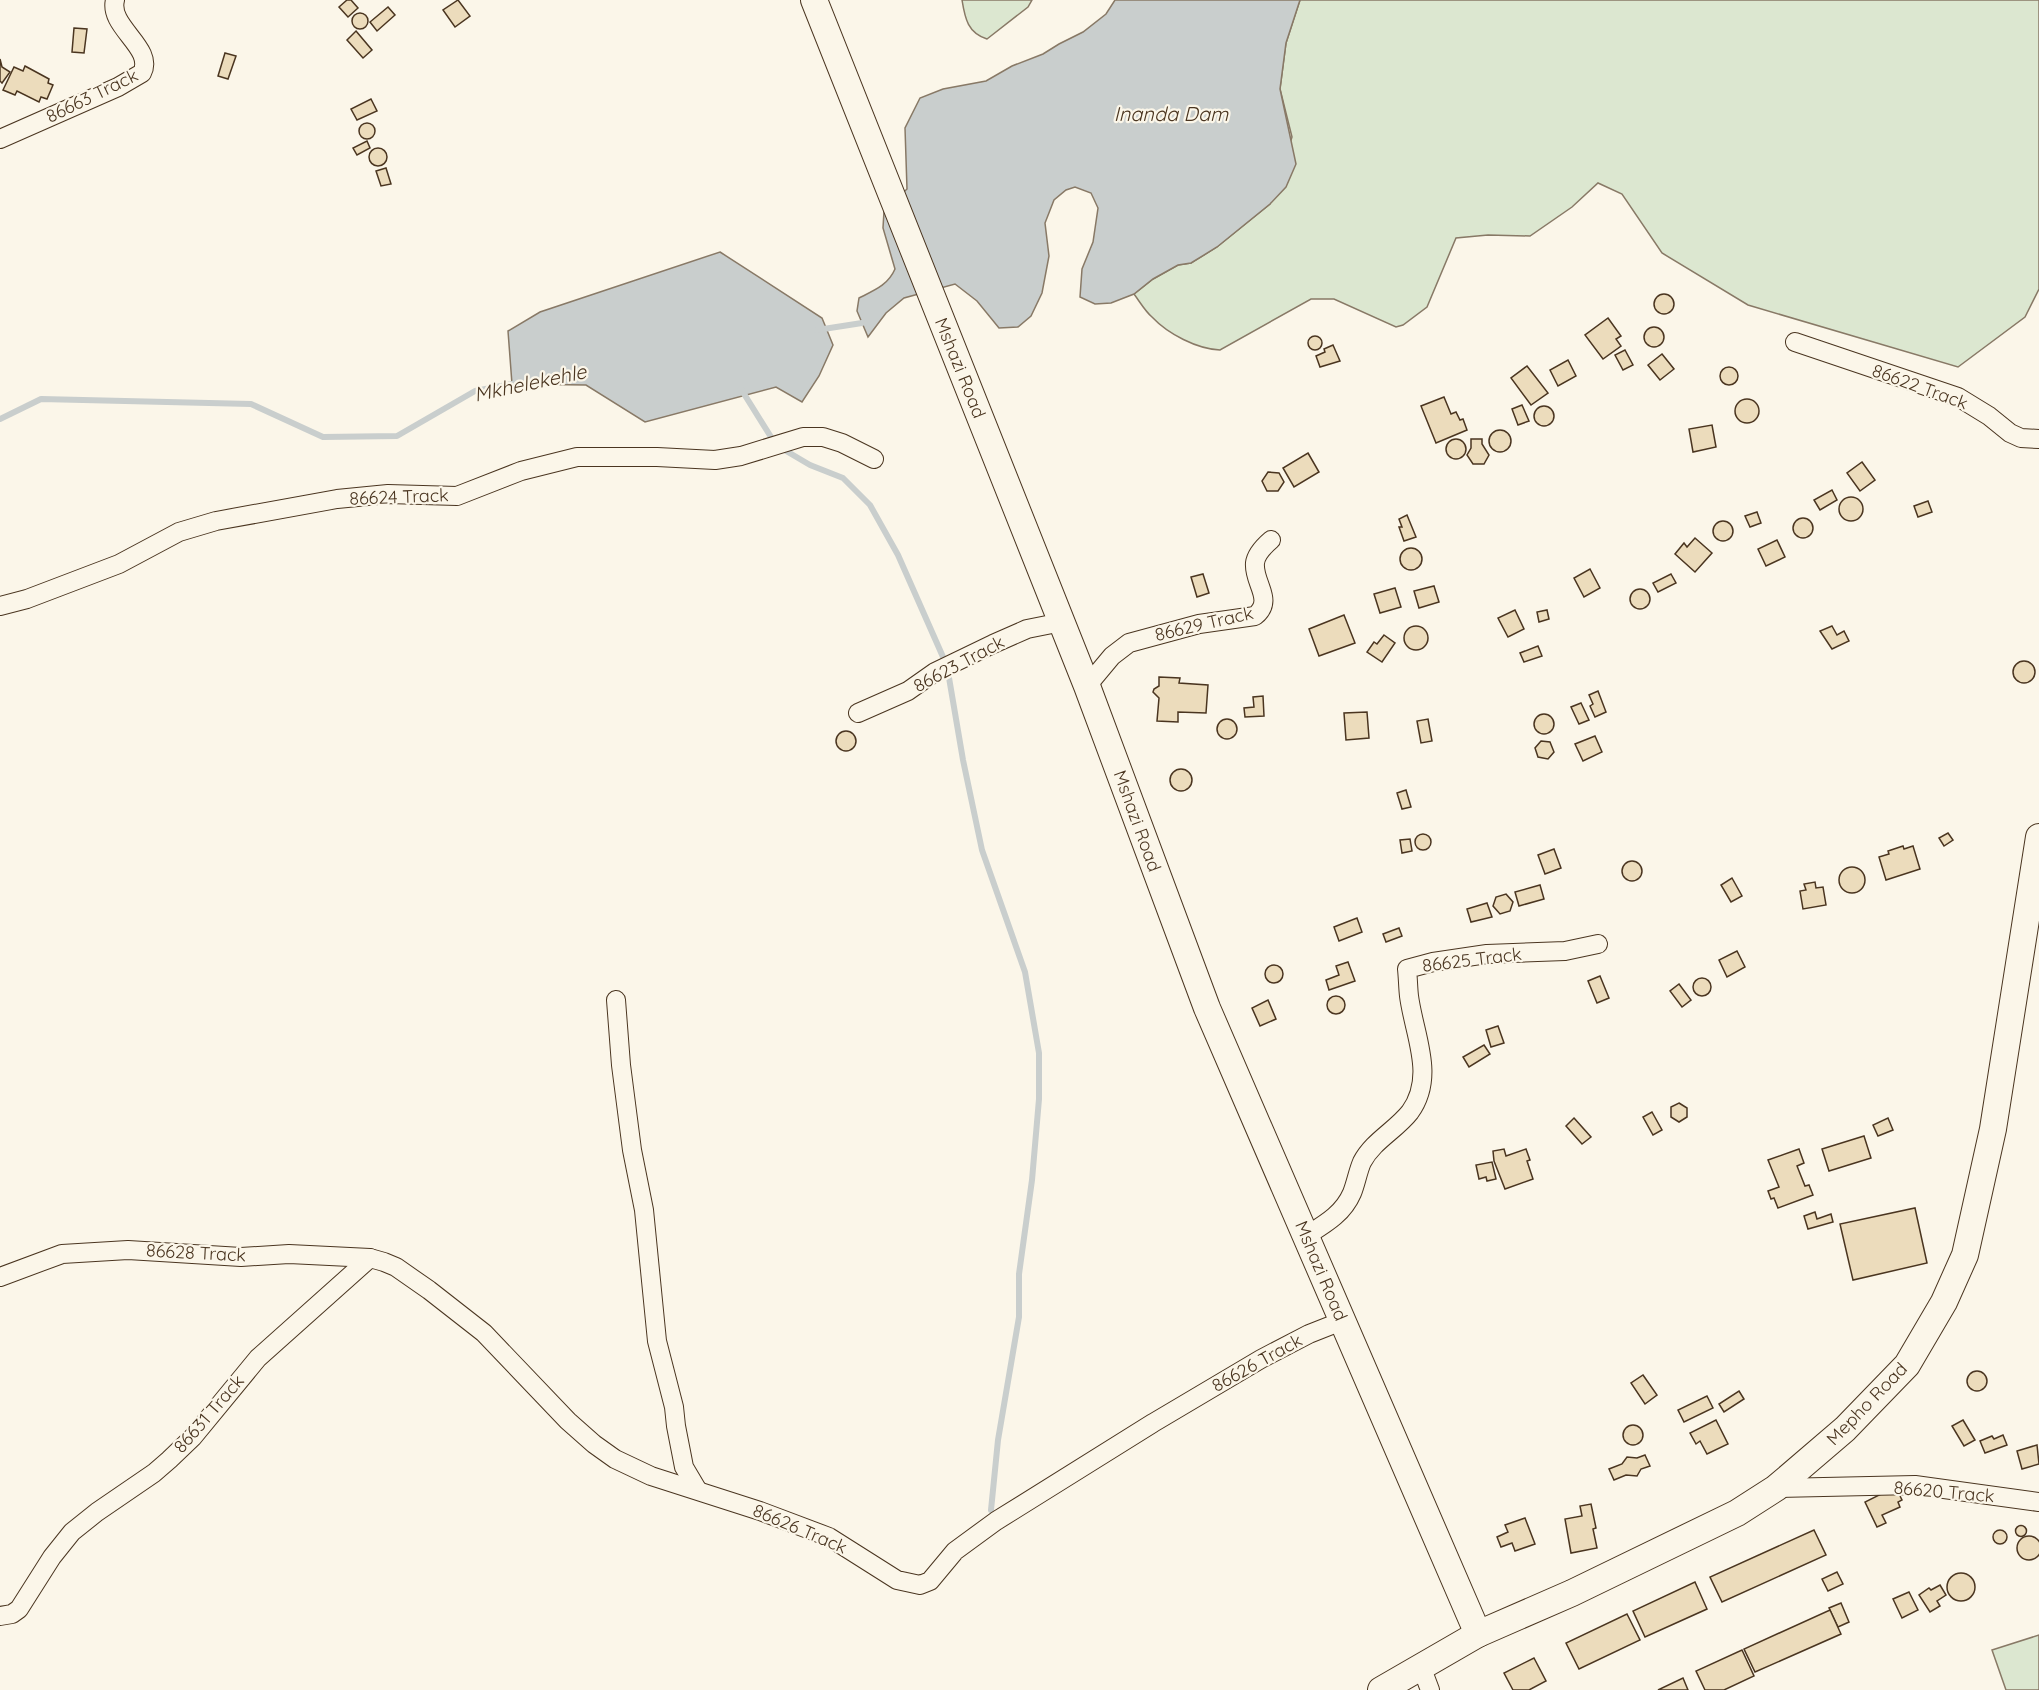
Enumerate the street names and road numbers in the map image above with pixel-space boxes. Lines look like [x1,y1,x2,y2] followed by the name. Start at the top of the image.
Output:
[42,63,142,128] street label: 86663 Track
[930,314,991,422] street label: Mshazi Road
[1869,359,1971,414] street label: 86622 Track
[349,483,449,510] street label: 86624 Track
[1152,601,1255,646] street label: 86629 Track
[909,630,1008,697] street label: 86623 Track
[1108,767,1166,875] street label: Mshazi Road
[1421,942,1523,977] street label: 86625 Track
[1290,1217,1353,1324] street label: Mshazi Road
[145,1238,247,1267] street label: 86628 Track
[1207,1328,1306,1397] street label: 86626 Track
[1821,1357,1912,1450] street label: Mepho Road
[168,1370,249,1458] street label: 86631 Track
[1893,1476,1995,1507] street label: 86620 Track
[750,1498,851,1559] street label: 86626 Track

